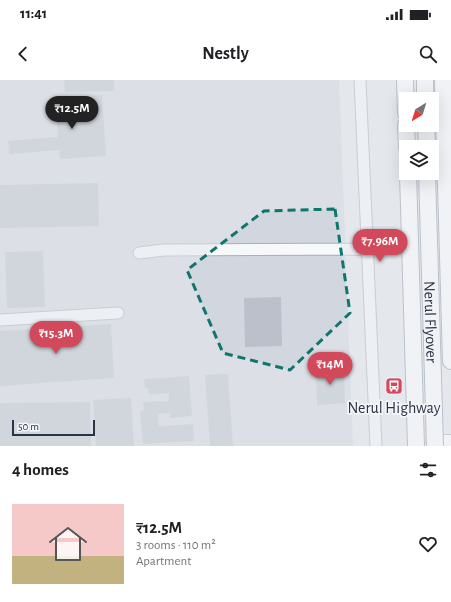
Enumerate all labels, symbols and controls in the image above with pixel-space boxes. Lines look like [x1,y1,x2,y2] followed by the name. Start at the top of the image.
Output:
[20,6,47,21] text: 11:41
[12,43,34,65] icon: back
[417,43,439,65] icon: search
[202,45,249,63] text: Nestly
[399,92,439,132] north arrow
[399,92,439,180] map controls
[39,96,105,130] pin: ₹12.5M
[54,102,90,115] text: ₹12.5M
[399,140,439,180] button: layers
[347,229,413,263] pin: ₹7.96M
[362,235,398,248] text: ₹7.96M
[421,281,440,364] street label: Nerul Flyover
[23,321,89,355] pin: ₹15.3M
[39,327,73,340] text: ₹15.3M
[306,352,354,386] pin: ₹14M
[316,358,344,371] text: ₹14M
[384,376,404,396] bus stop icon: Nerul Highway
[347,400,441,417] place label: Nerul Highway
[12,418,95,437] scale bar
[18,421,39,432] text: 50 m
[417,459,439,481] icon: filters
[12,461,69,478] text: 4 homes
[136,519,182,536] text: ₹12.5M
[44,520,92,568] icon: home
[417,533,439,555] icon: heart
[136,539,216,552] text: 3 rooms · 110 m²
[136,555,191,568] text: Apartment

